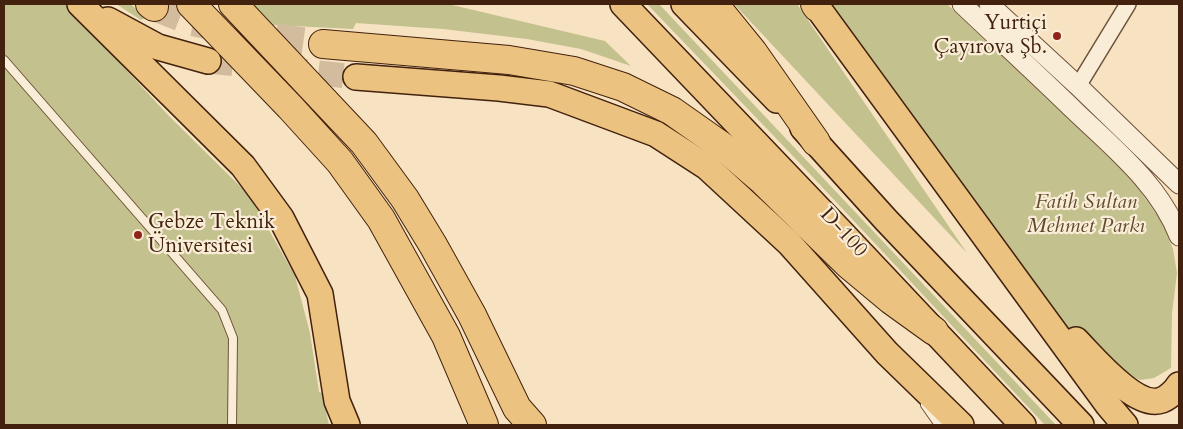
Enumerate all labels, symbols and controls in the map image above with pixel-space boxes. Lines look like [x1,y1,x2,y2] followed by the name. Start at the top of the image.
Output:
[933,11,1047,61] place label: Yurtiçi Çayırova Şb.
[1051,30,1063,42] marker: Yurtiçi Çayırova Şb.
[1027,190,1145,240] park label: Fatih Sultan Mehmet Parkı
[814,203,872,263] street label: D-100
[148,210,275,260] place label: Gebze Teknik Üniversitesi
[132,229,144,241] marker: Gebze Teknik Üniversitesi

